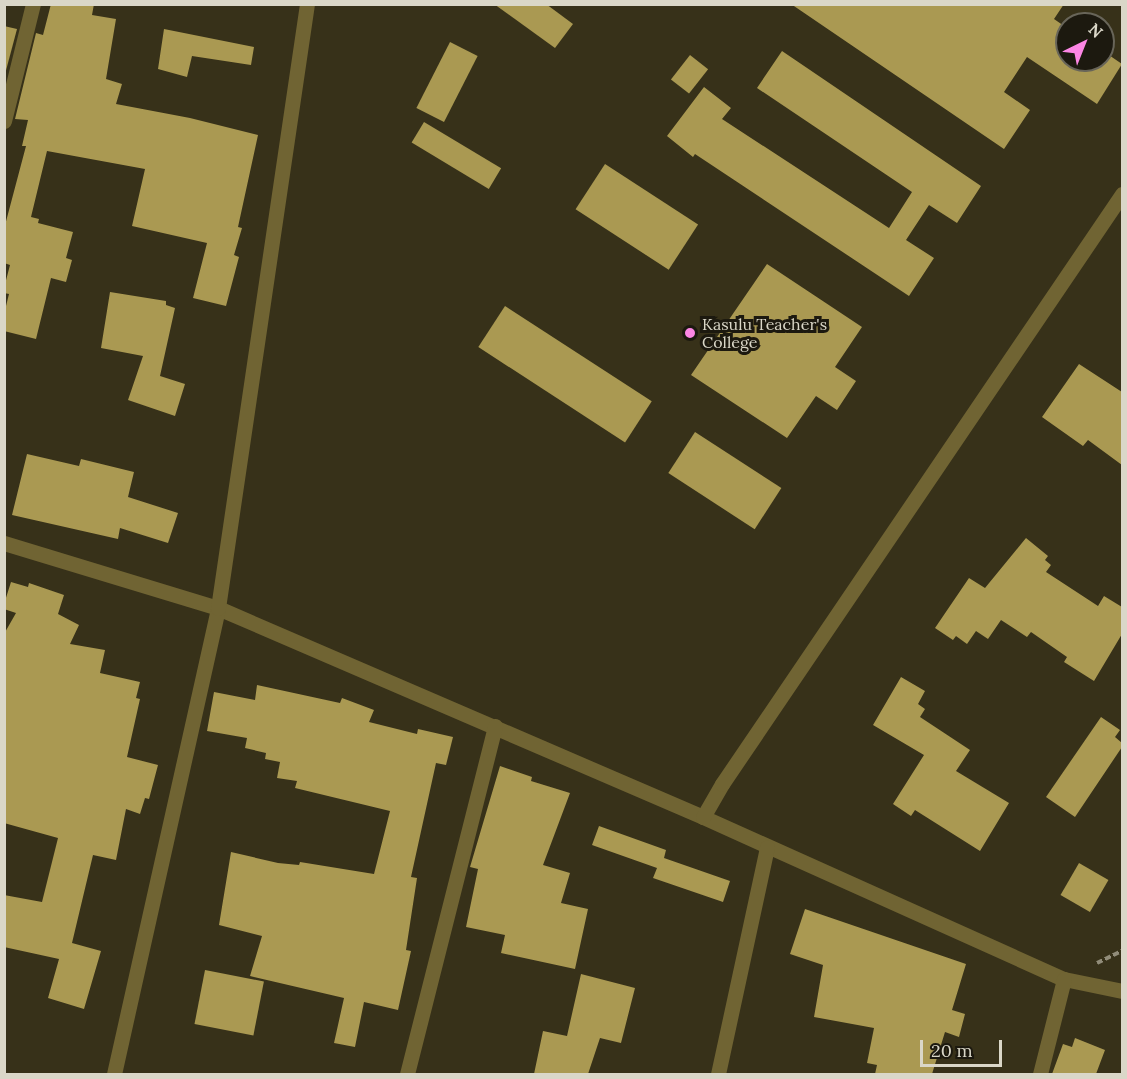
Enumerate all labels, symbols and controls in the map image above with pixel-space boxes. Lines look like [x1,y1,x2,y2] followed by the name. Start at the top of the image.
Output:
[1055,12,1115,72] north arrow
[1085,19,1107,42] text: N
[702,314,827,352] place label: Kasulu Teacher's College
[683,326,697,340] marker: Kasulu Teacher's College
[923,1028,1006,1066] scale bar
[931,1039,973,1062] text: 20 m

